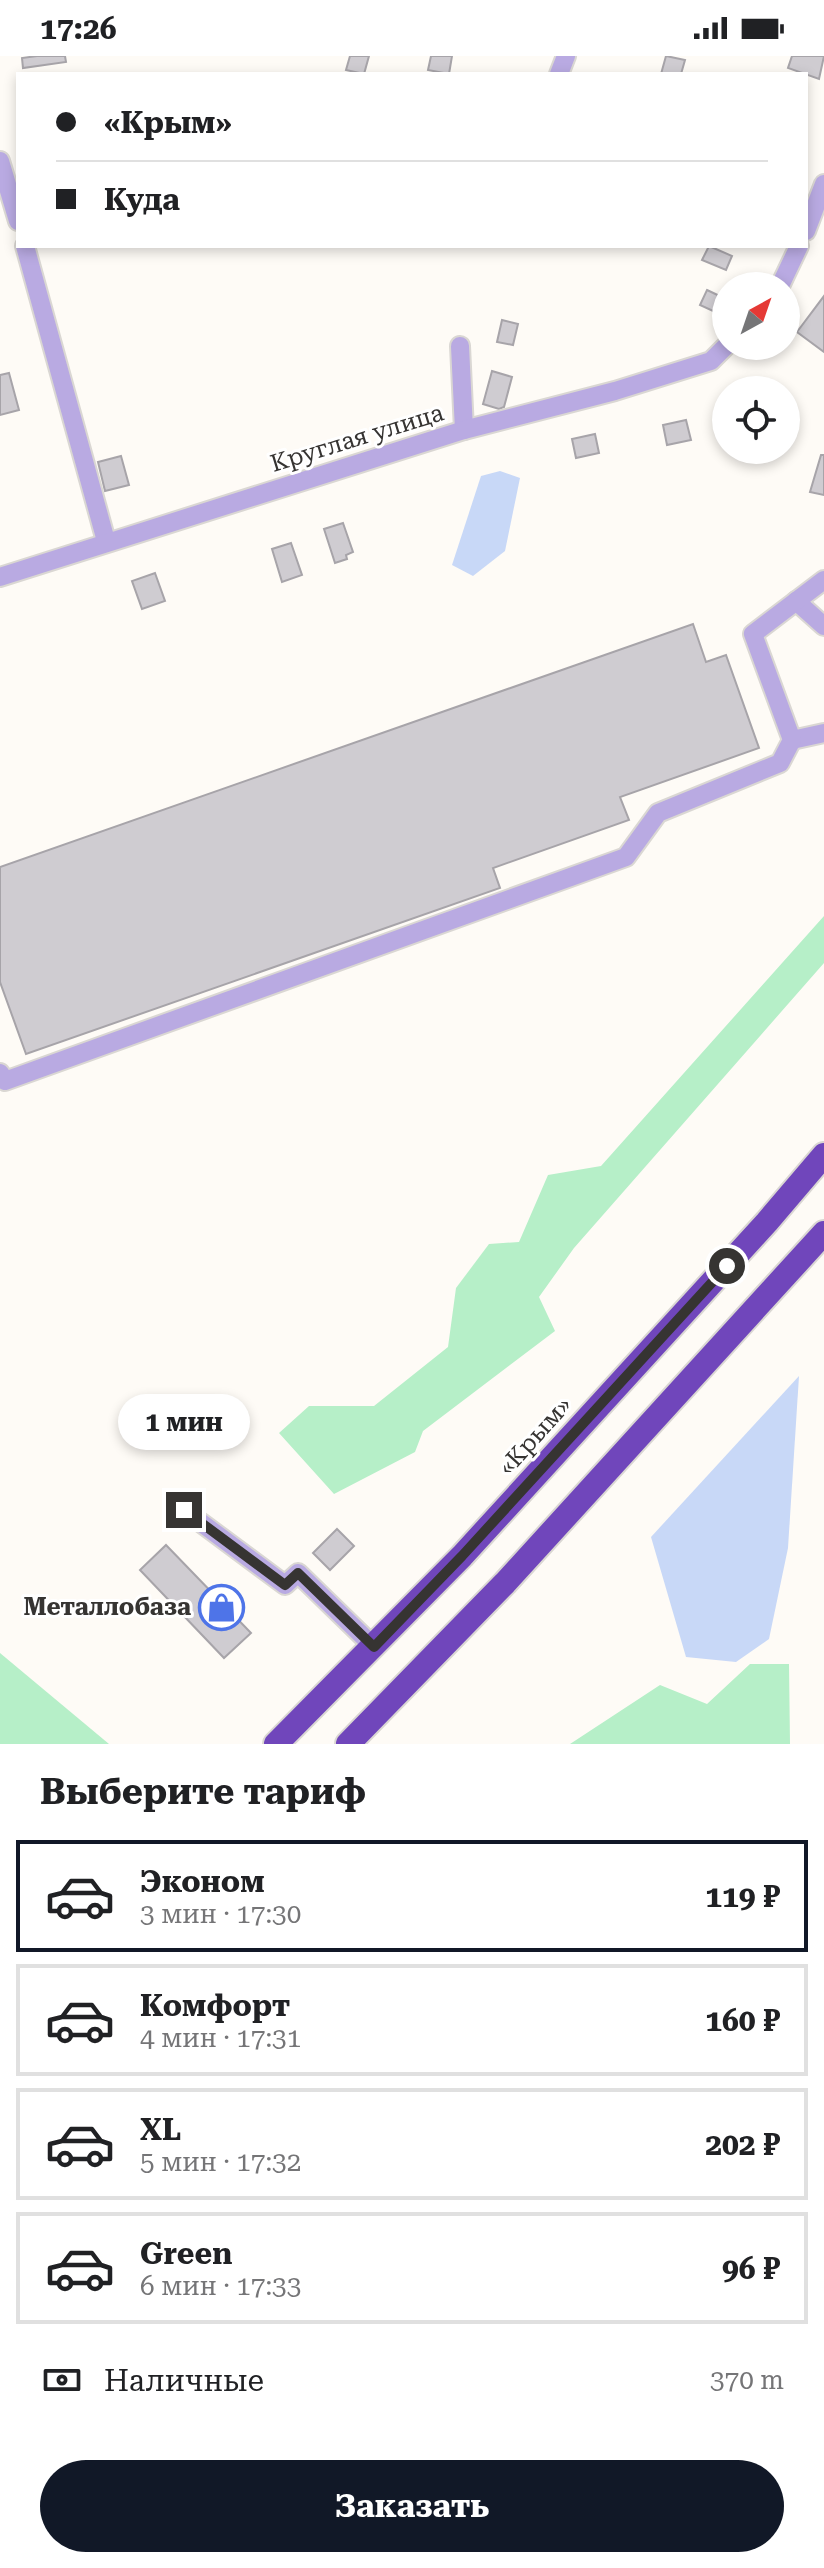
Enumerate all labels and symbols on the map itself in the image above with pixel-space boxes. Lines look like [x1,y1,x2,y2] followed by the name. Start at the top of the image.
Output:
[712,272,800,360] north arrow
[267,398,447,478] street label: Круглая улица
[709,1248,745,1284] route start
[493,1391,577,1481] street label: «Крым»
[118,1394,250,1450] callout: 1 мин
[166,1492,202,1528] route end
[198,1583,246,1631] shop icon: Металлобаза
[24,1593,191,1621] place label: Металлобаза

